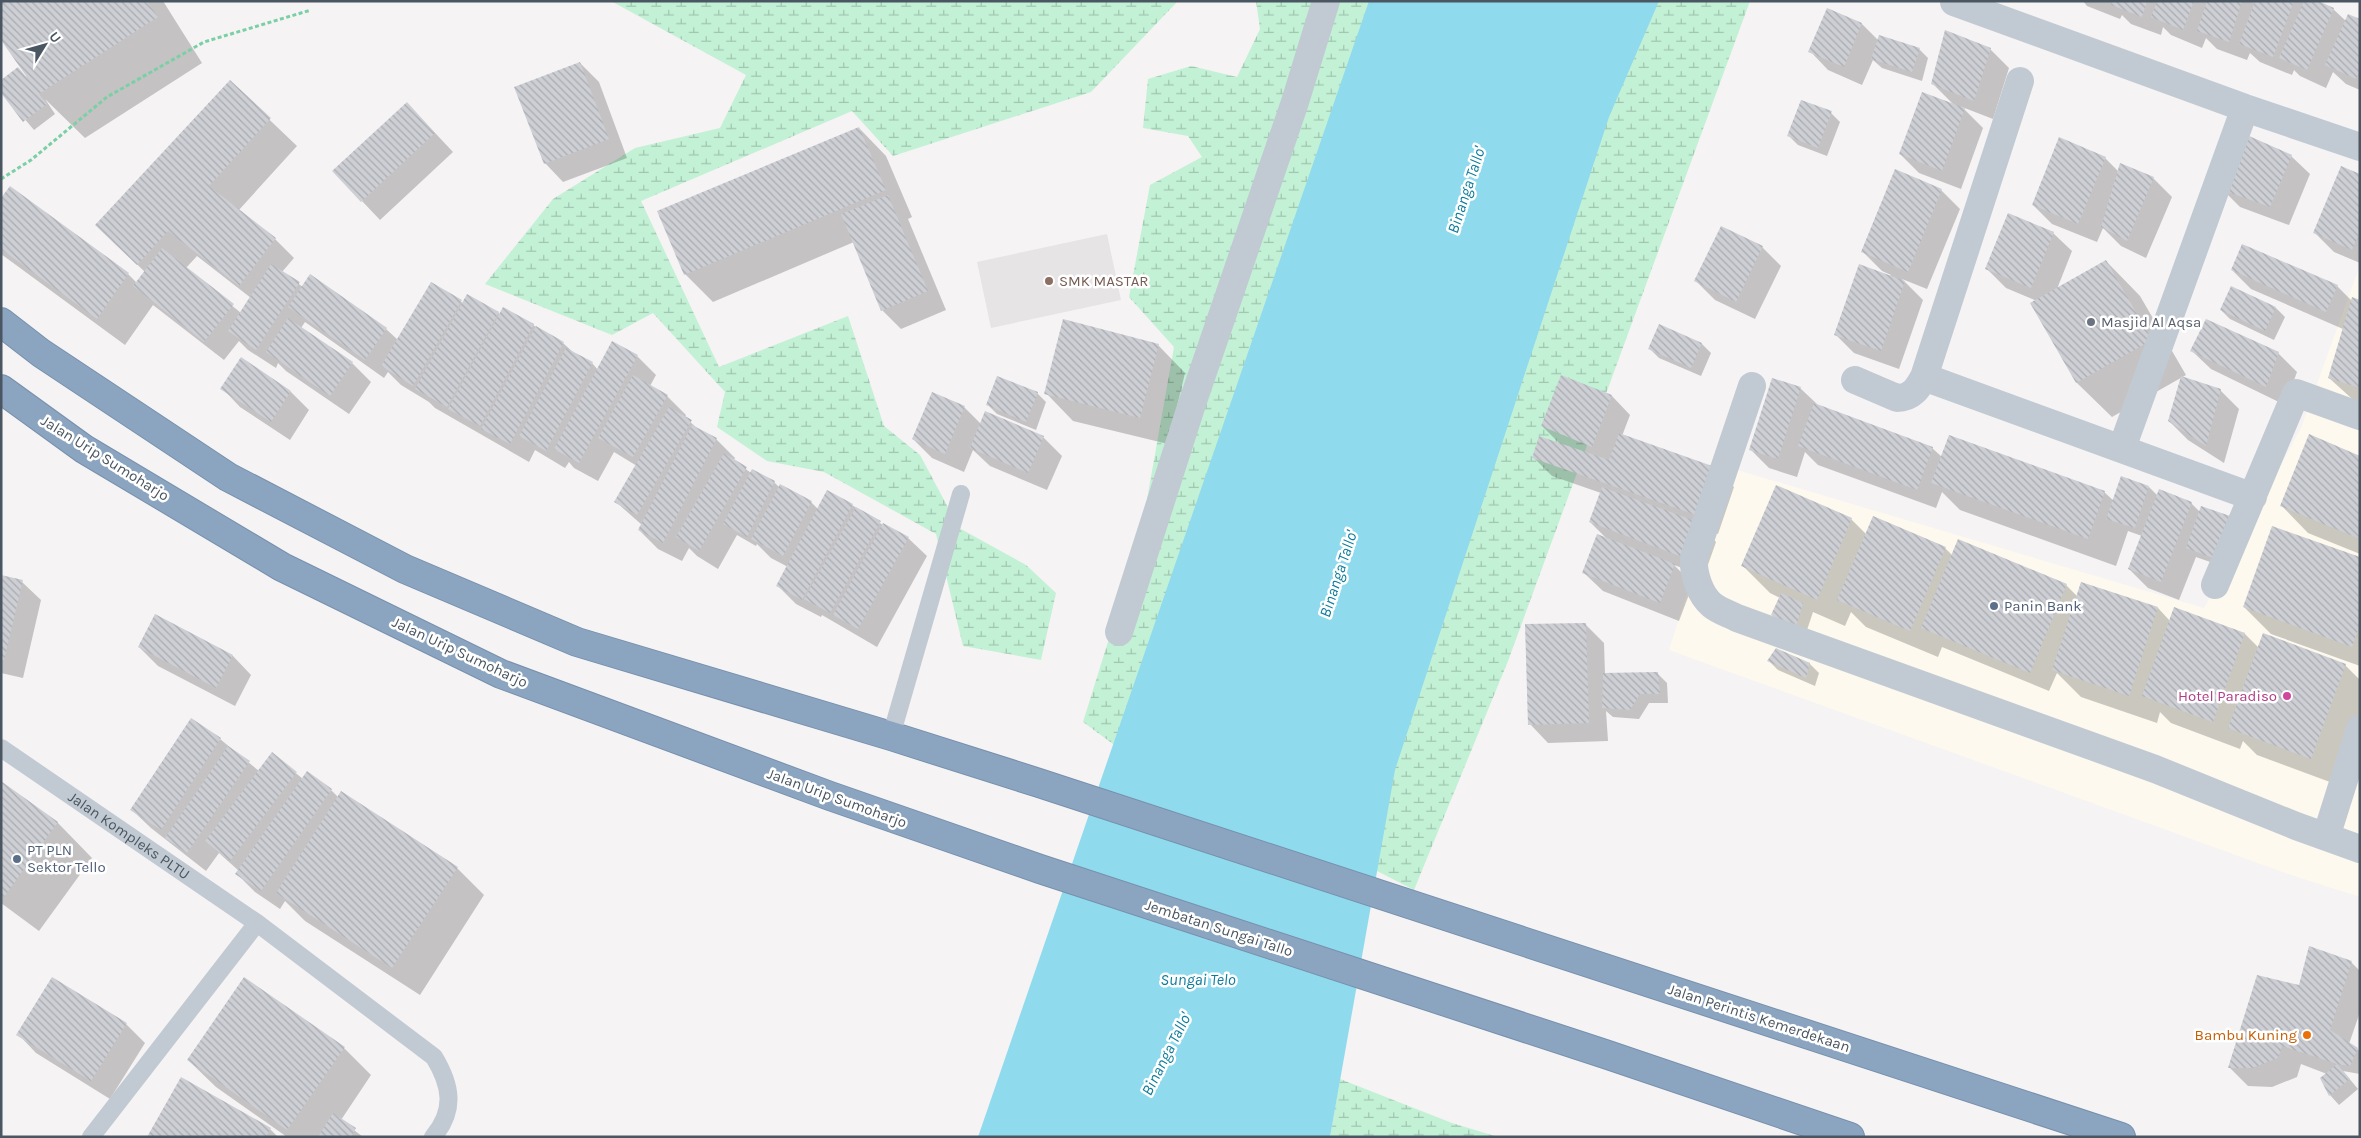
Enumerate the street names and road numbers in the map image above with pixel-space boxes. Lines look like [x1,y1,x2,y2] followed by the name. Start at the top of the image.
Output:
[38,411,172,505] street label: Jalan Urip Sumoharjo
[389,613,531,691] street label: Jalan Urip Sumoharjo
[765,764,909,832] street label: Jalan Urip Sumoharjo
[65,788,193,883] street label: Jalan Kompleks PLTU
[1143,896,1295,960] street label: Jembatan Sungai Tallo
[1666,980,1852,1056] street label: Jalan Perintis Kemerdekaan

